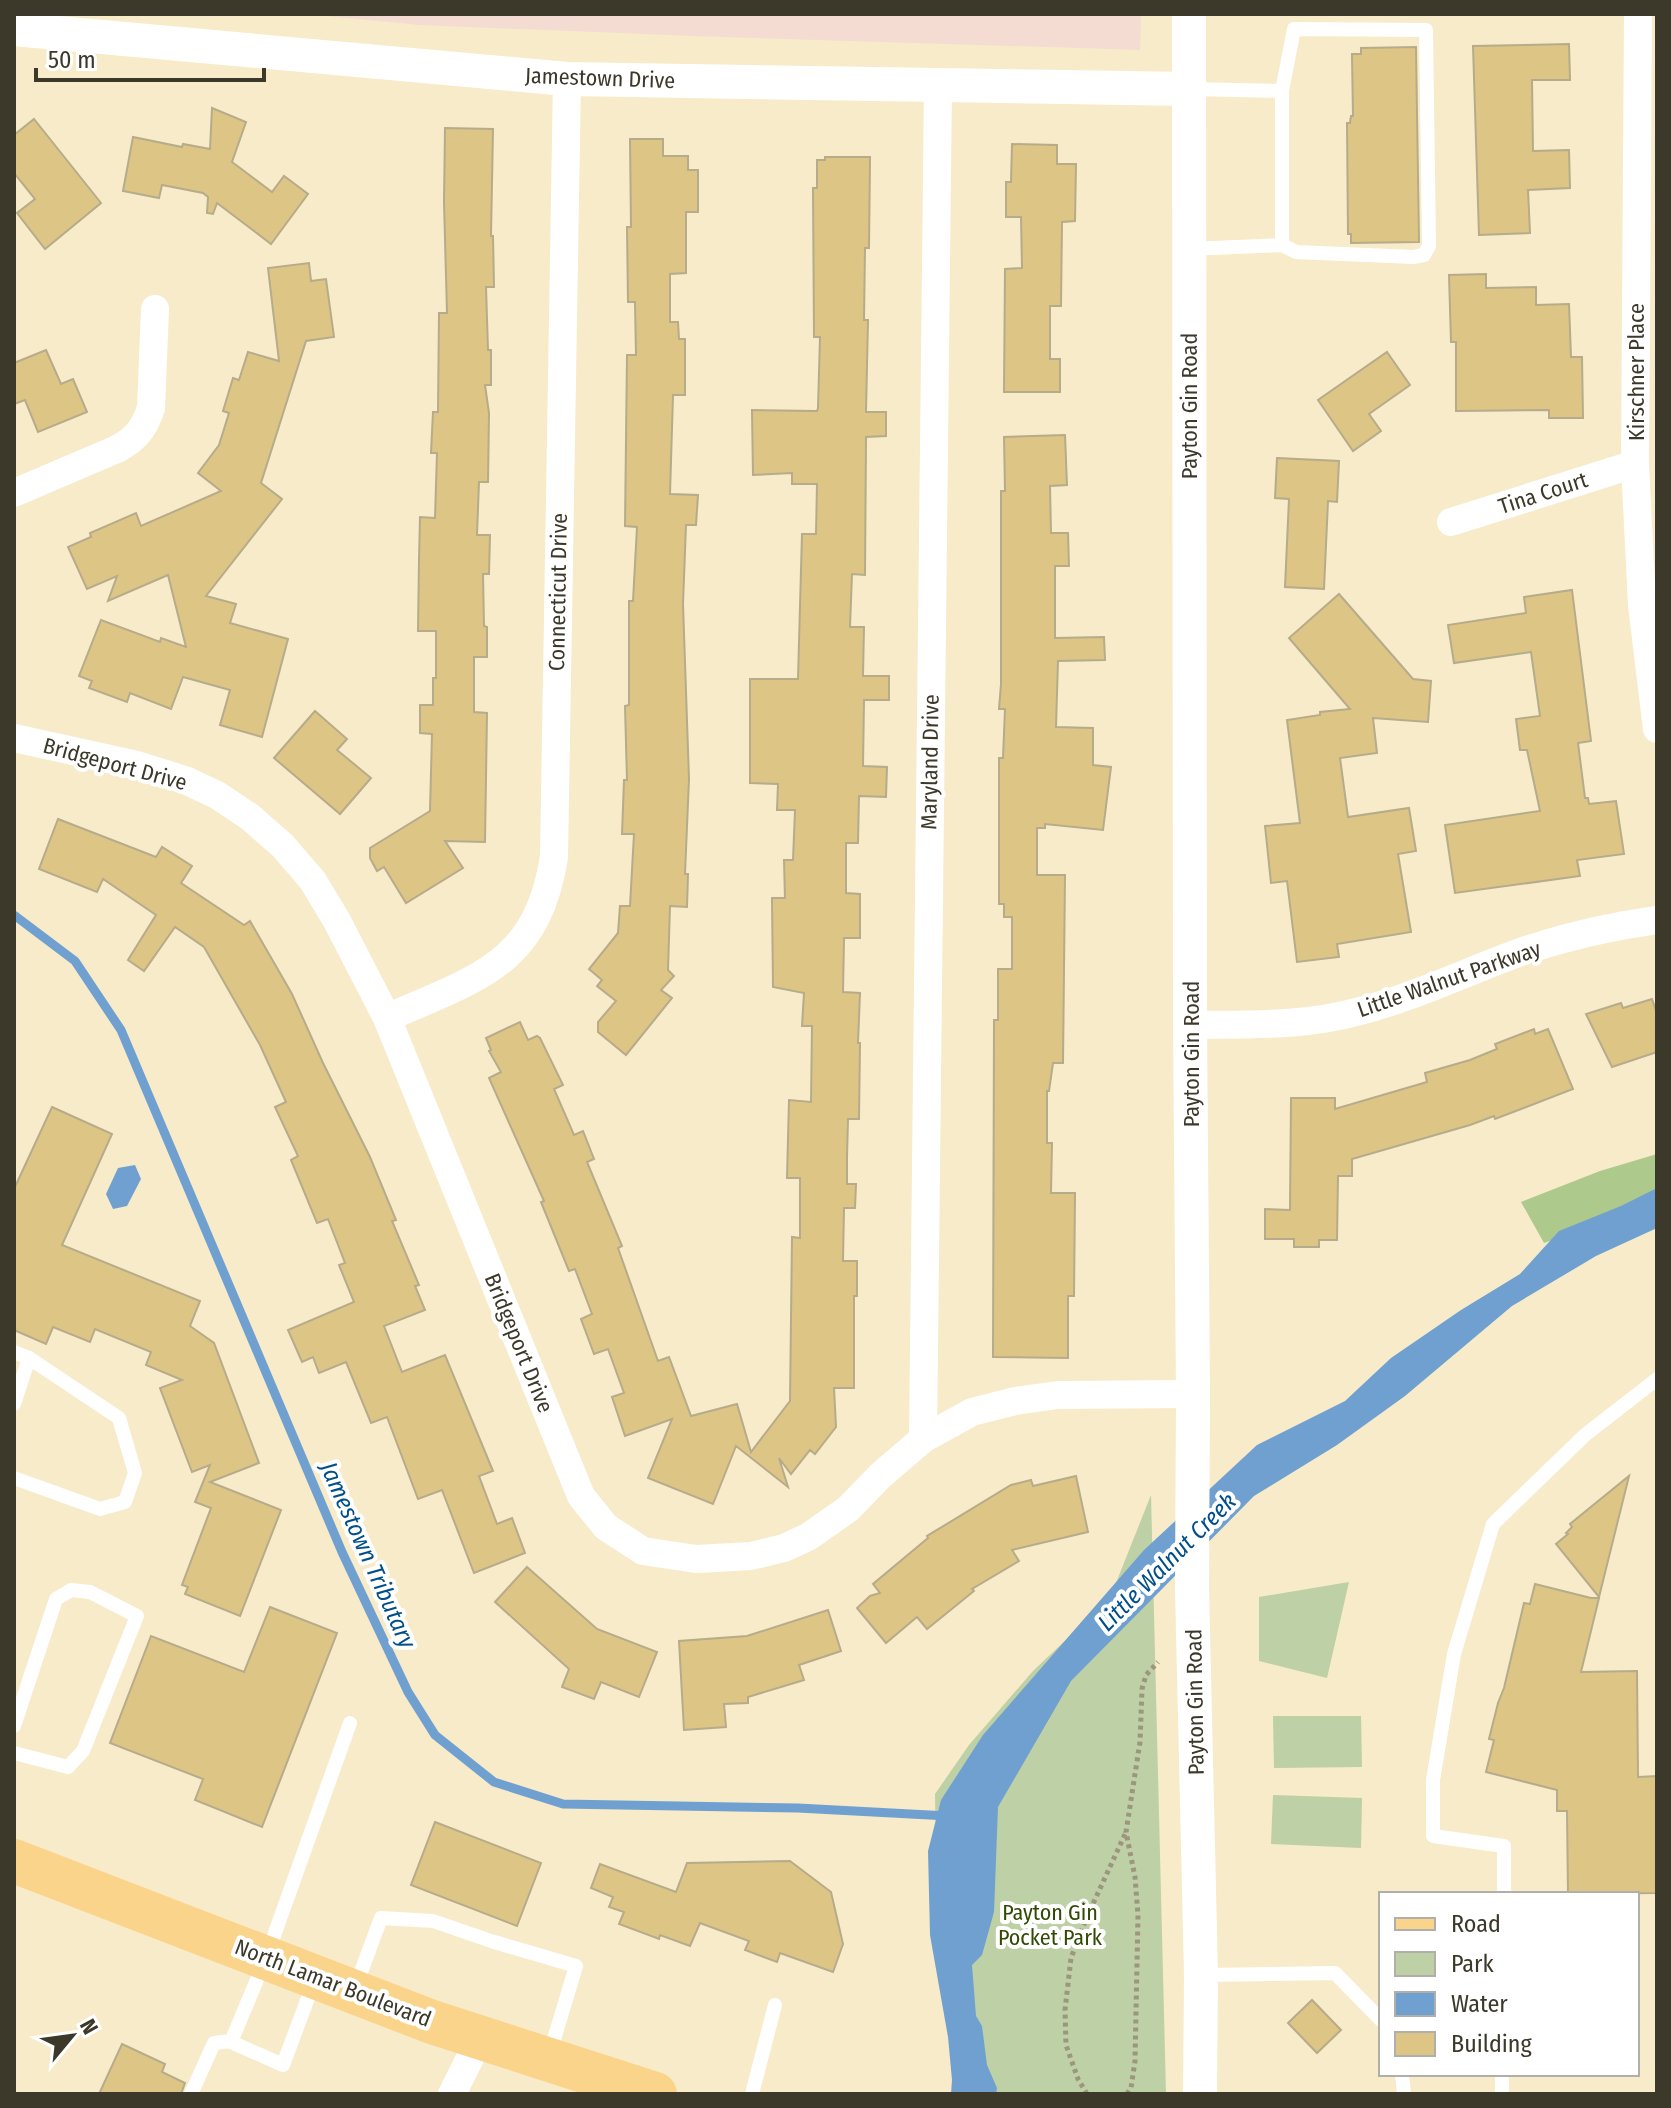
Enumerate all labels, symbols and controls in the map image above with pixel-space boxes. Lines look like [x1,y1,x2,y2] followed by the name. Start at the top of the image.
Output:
[36,32,264,82] scale bar
[48,46,96,74] text: 50 m
[524,62,676,94] street label: Jamestown Drive
[1623,303,1650,441] street label: Kirschner Place
[1176,333,1203,479] street label: Payton Gin Road
[1495,466,1592,520] street label: Tina Court
[543,513,573,671] street label: Connecticut Drive
[915,694,945,830] street label: Maryland Drive
[40,732,190,796] street label: Bridgeport Drive
[1354,935,1544,1023] street label: Little Walnut Parkway
[1178,981,1205,1127] street label: Payton Gin Road
[479,1269,559,1417] street label: Bridgeport Drive
[314,1456,422,1654] water label: Jamestown Tributary
[1092,1487,1242,1637] water label: Little Walnut Creek
[1180,1629,1210,1775] street label: Payton Gin Road
[1379,1892,1639,2076] legend
[998,1899,1103,1951] park label: Payton Gin Pocket Park
[1451,1910,1501,1938] text: Road
[231,1933,435,2033] street label: North Lamar Boulevard
[1451,1950,1494,1978] text: Park
[1451,1990,1508,2018] text: Water
[32,1996,112,2076] north arrow
[74,2014,104,2039] text: N
[1451,2030,1533,2058] text: Building

